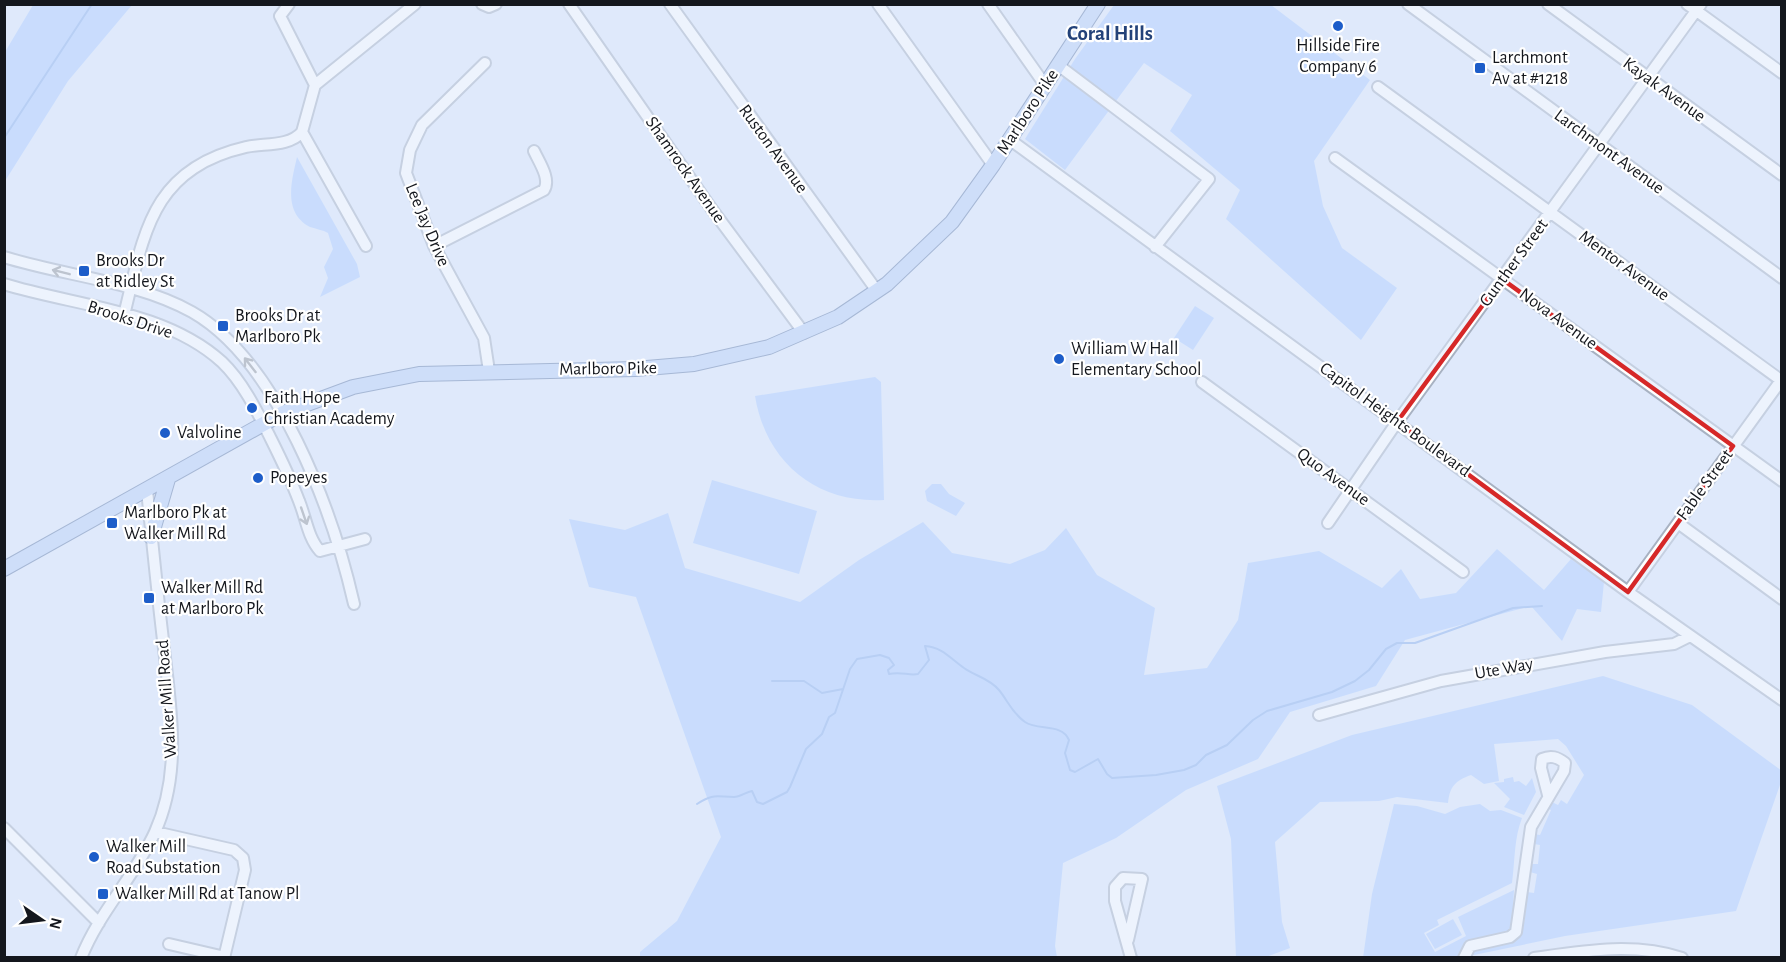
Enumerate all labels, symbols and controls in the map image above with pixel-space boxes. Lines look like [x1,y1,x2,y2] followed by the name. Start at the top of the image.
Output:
[1331,19,1345,33] marker: Hillside Fire Company 6
[1067,23,1153,44] district label: Coral Hills
[1296,37,1380,76] place label: Hillside Fire Company 6
[1492,49,1568,88] place label: Larchmont Av at #1218
[1619,54,1709,126] street label: Kayak Avenue
[1473,61,1487,75] marker: Larchmont Av at #1218
[994,66,1062,158] street label: Marlboro Pike
[735,101,811,197] street label: Ruston Avenue
[1551,106,1667,198] street label: Larchmont Avenue
[642,114,728,226] street label: Shamrock Avenue
[401,181,453,269] street label: Lee Jay Drive
[1476,216,1552,310] street label: Gunther Street
[1575,227,1673,305] street label: Mentor Avenue
[96,252,175,291] place label: Brooks Dr at Ridley St
[77,264,91,278] marker: Brooks Dr at Ridley St
[52,266,71,278] one-way arrow
[1516,285,1600,353] street label: Nova Avenue
[85,298,175,342] street label: Brooks Drive
[235,307,321,346] place label: Brooks Dr at Marlboro Pk
[216,319,230,333] marker: Brooks Dr at Marlboro Pk
[1071,340,1202,379] place label: William W Hall Elementary School
[1052,352,1066,366] marker: William W Hall Elementary School
[244,357,257,373] one-way arrow
[559,359,657,379] street label: Marlboro Pike
[1316,359,1474,481] street label: Capitol Heights Boulevard
[264,389,395,428] place label: Faith Hope Christian Academy
[245,401,259,415] marker: Faith Hope Christian Academy
[177,424,242,442] place label: Valvoline
[158,426,172,440] marker: Valvoline
[1293,445,1373,509] street label: Quo Avenue
[1673,446,1737,524] street label: Fable Street
[270,469,327,487] place label: Popeyes
[251,471,265,485] marker: Popeyes
[124,504,227,543] place label: Marlboro Pk at Walker Mill Rd
[300,506,311,525] one-way arrow
[105,516,119,530] marker: Marlboro Pk at Walker Mill Rd
[161,579,264,618] place label: Walker Mill Rd at Marlboro Pk
[142,591,156,605] marker: Walker Mill Rd at Marlboro Pk
[154,639,180,759] street label: Walker Mill Road
[1473,655,1535,683] street label: Ute Way
[106,838,220,877] place label: Walker Mill Road Substation
[87,850,101,864] marker: Walker Mill Road Substation
[115,885,300,903] place label: Walker Mill Rd at Tanow Pl
[96,887,110,901] marker: Walker Mill Rd at Tanow Pl
[12,890,72,950] north arrow
[46,916,65,931] text: N

